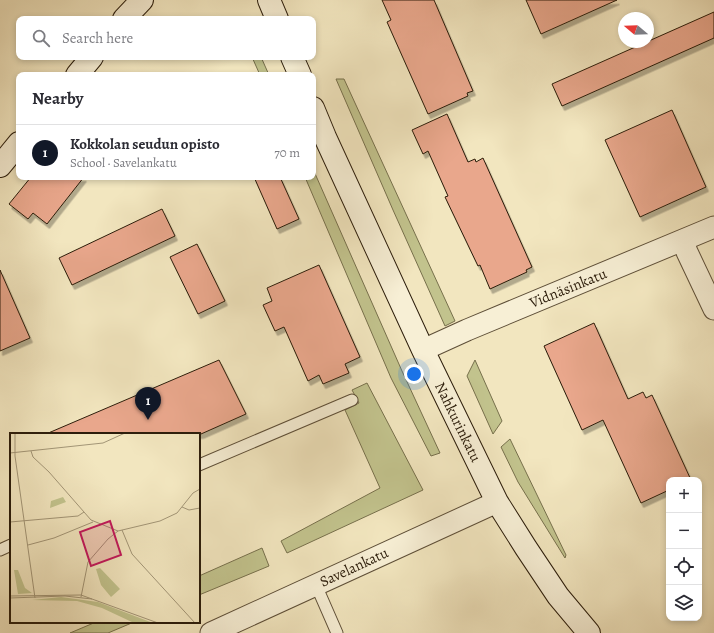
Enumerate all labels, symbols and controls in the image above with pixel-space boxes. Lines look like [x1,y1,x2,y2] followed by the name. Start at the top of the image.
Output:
[618,12,654,48] north arrow
[16,16,316,60] search box
[30,27,52,49] icon: search
[62,28,133,48] text: Search here
[32,87,83,110] text: Nearby
[70,134,220,154] text: Kokkolan seudun opisto
[43,144,47,161] text: 1
[274,144,300,161] text: 70 m
[70,154,177,171] text: School · Savelankatu
[525,263,610,313] street label: Vidnäsinkatu
[404,364,424,384] your location
[430,379,486,466] street label: Nahkurinkatu
[135,387,161,420] pin: 1
[10,433,200,623] inset map
[666,477,702,621] map controls
[666,477,702,513] button: +
[666,513,702,549] button: −
[316,542,392,592] street label: Savelankatu
[666,549,702,585] button: locate
[666,585,702,621] button: layers

